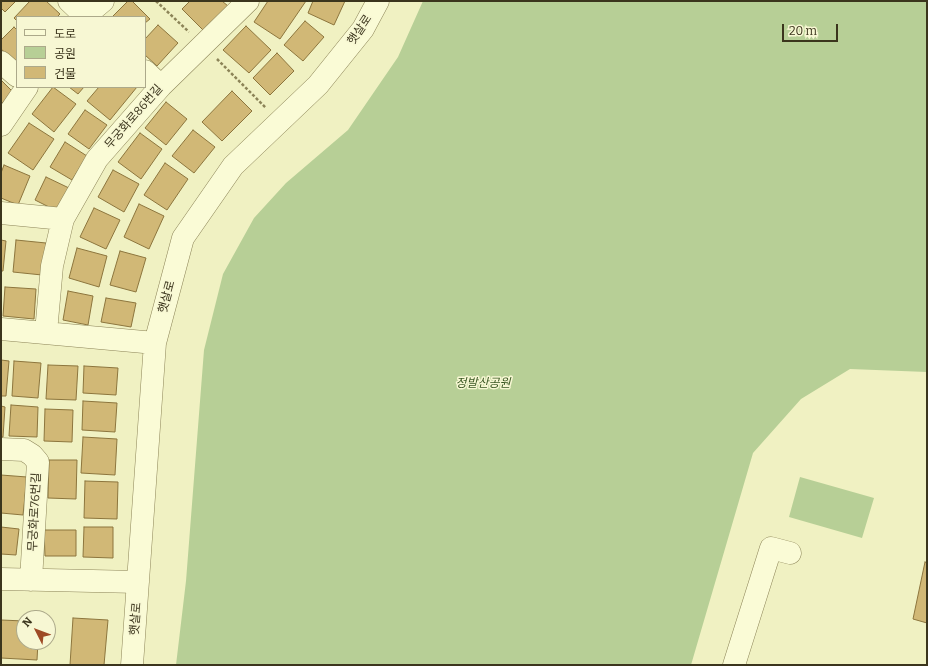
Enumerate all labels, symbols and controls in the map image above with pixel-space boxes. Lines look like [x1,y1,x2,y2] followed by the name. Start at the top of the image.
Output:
[345,12,375,48] street label: 햇살로
[16,16,146,88] legend
[784,16,840,42] scale bar
[789,24,817,38] text: 20 m
[54,27,76,41] text: 도로
[54,47,76,61] text: 공원
[54,67,76,81] text: 건물
[102,82,166,152] street label: 무궁화로86번길
[156,279,178,315] street label: 햇살로
[455,377,511,391] park label: 정발산공원
[26,472,44,552] street label: 무궁화로76번길
[127,602,145,636] street label: 햇살로
[16,610,56,650] north arrow
[20,615,35,630] text: N

